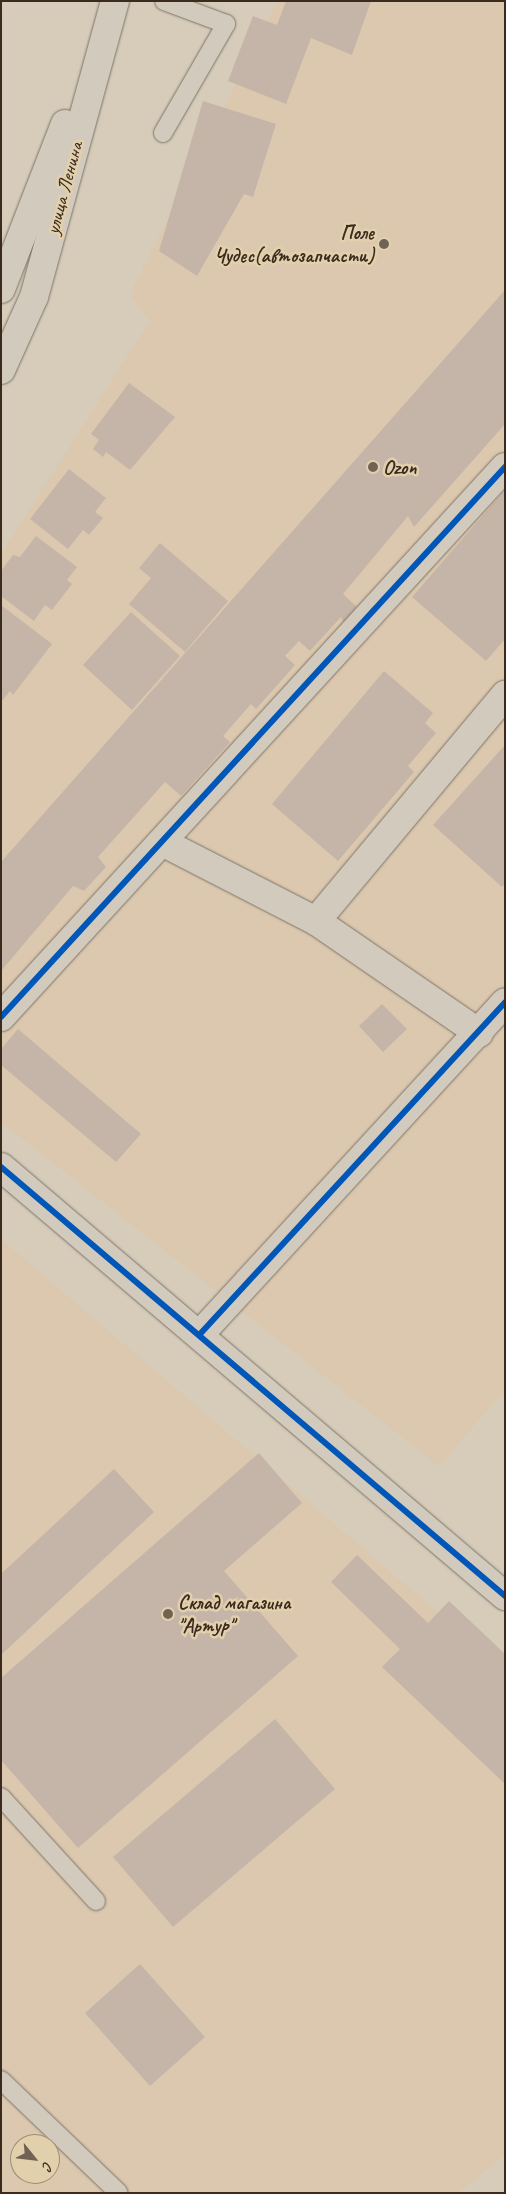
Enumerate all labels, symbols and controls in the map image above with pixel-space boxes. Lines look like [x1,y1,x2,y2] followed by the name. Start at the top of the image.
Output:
[40,139,88,237] street label: улица Ленина
[214,220,374,267] place label: Поле Чудес(автозапчасти)
[378,238,390,250] marker: Поле Чудес(автозапчасти)
[383,455,416,479] place label: Ozon
[367,461,379,473] marker: Ozon
[178,1590,291,1637] place label: Склад магазина "Артур"
[162,1608,174,1620] marker: Склад магазина "Артур"
[10,2134,60,2184] north arrow
[39,2159,57,2173] text: С

